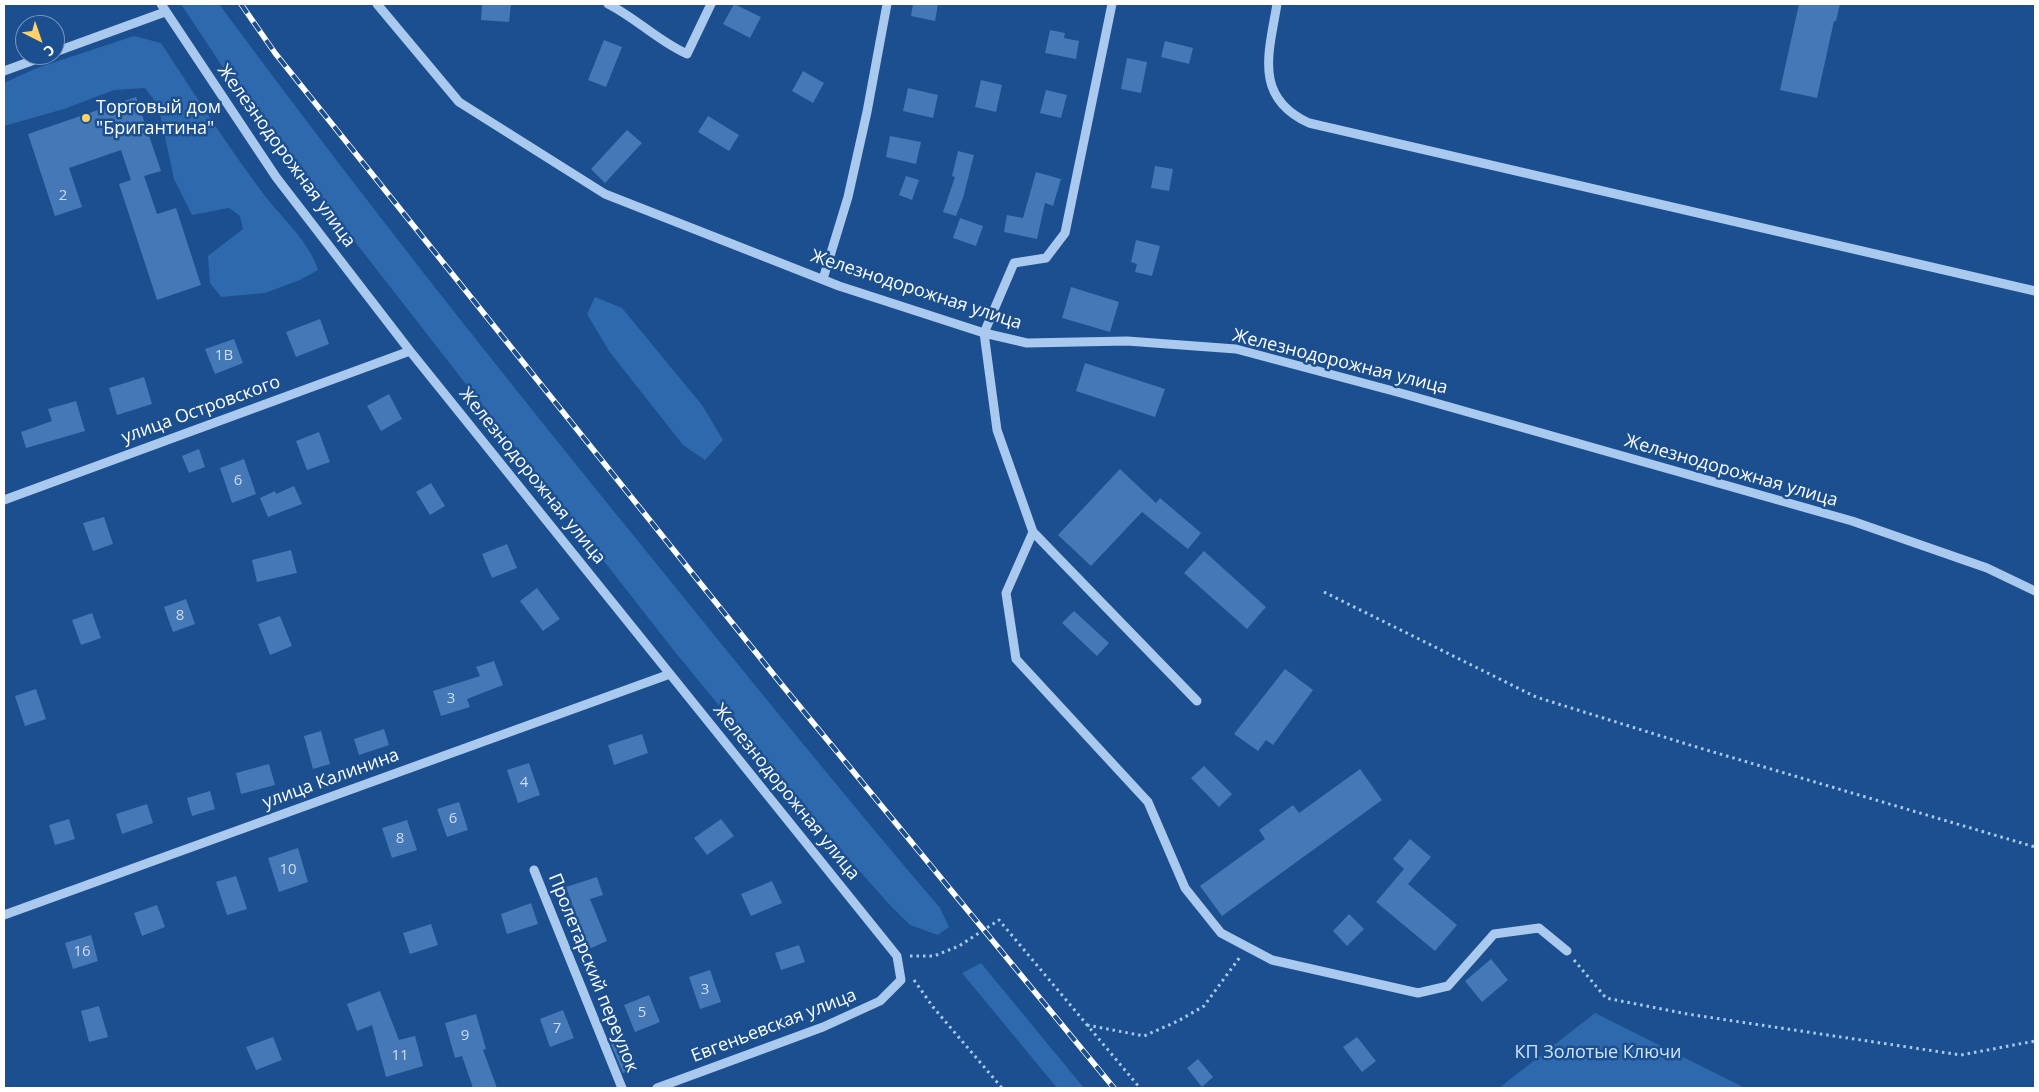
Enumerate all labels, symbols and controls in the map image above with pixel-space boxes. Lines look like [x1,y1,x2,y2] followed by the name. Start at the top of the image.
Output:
[15,15,65,65] north arrow
[40,41,59,61] text: С
[212,60,360,252] street label: Железнодорожная улица
[96,97,221,140] place label: Торговый дом "Бригантина"
[80,112,92,124] marker: Торговый дом "Бригантина"
[59,187,67,205] house number: 2
[808,246,1024,334] street label: Железнодорожная улица
[1230,325,1450,399] street label: Железнодорожная улица
[215,347,233,365] house number: 1В
[119,371,283,449] street label: улица Островского
[454,383,610,569] street label: Железнодорожная улица
[1622,430,1840,512] street label: Железнодорожная улица
[234,472,242,490] house number: 6
[176,607,184,625] house number: 8
[447,690,455,708] house number: 3
[708,699,864,885] street label: Железнодорожная улица
[260,744,402,814] street label: улица Калинина
[520,774,528,792] house number: 4
[449,810,457,828] house number: 6
[396,830,404,848] house number: 8
[279,861,297,879] house number: 10
[543,871,643,1075] street label: Пролетарский переулок
[73,943,91,961] house number: 16
[701,981,709,999] house number: 3
[688,985,860,1067] street label: Евгеньевская улица
[638,1004,646,1022] house number: 5
[553,1020,561,1038] house number: 7
[461,1027,469,1045] house number: 9
[1515,1042,1681,1064] park label: КП Золотые Ключи
[391,1047,409,1065] house number: 11

